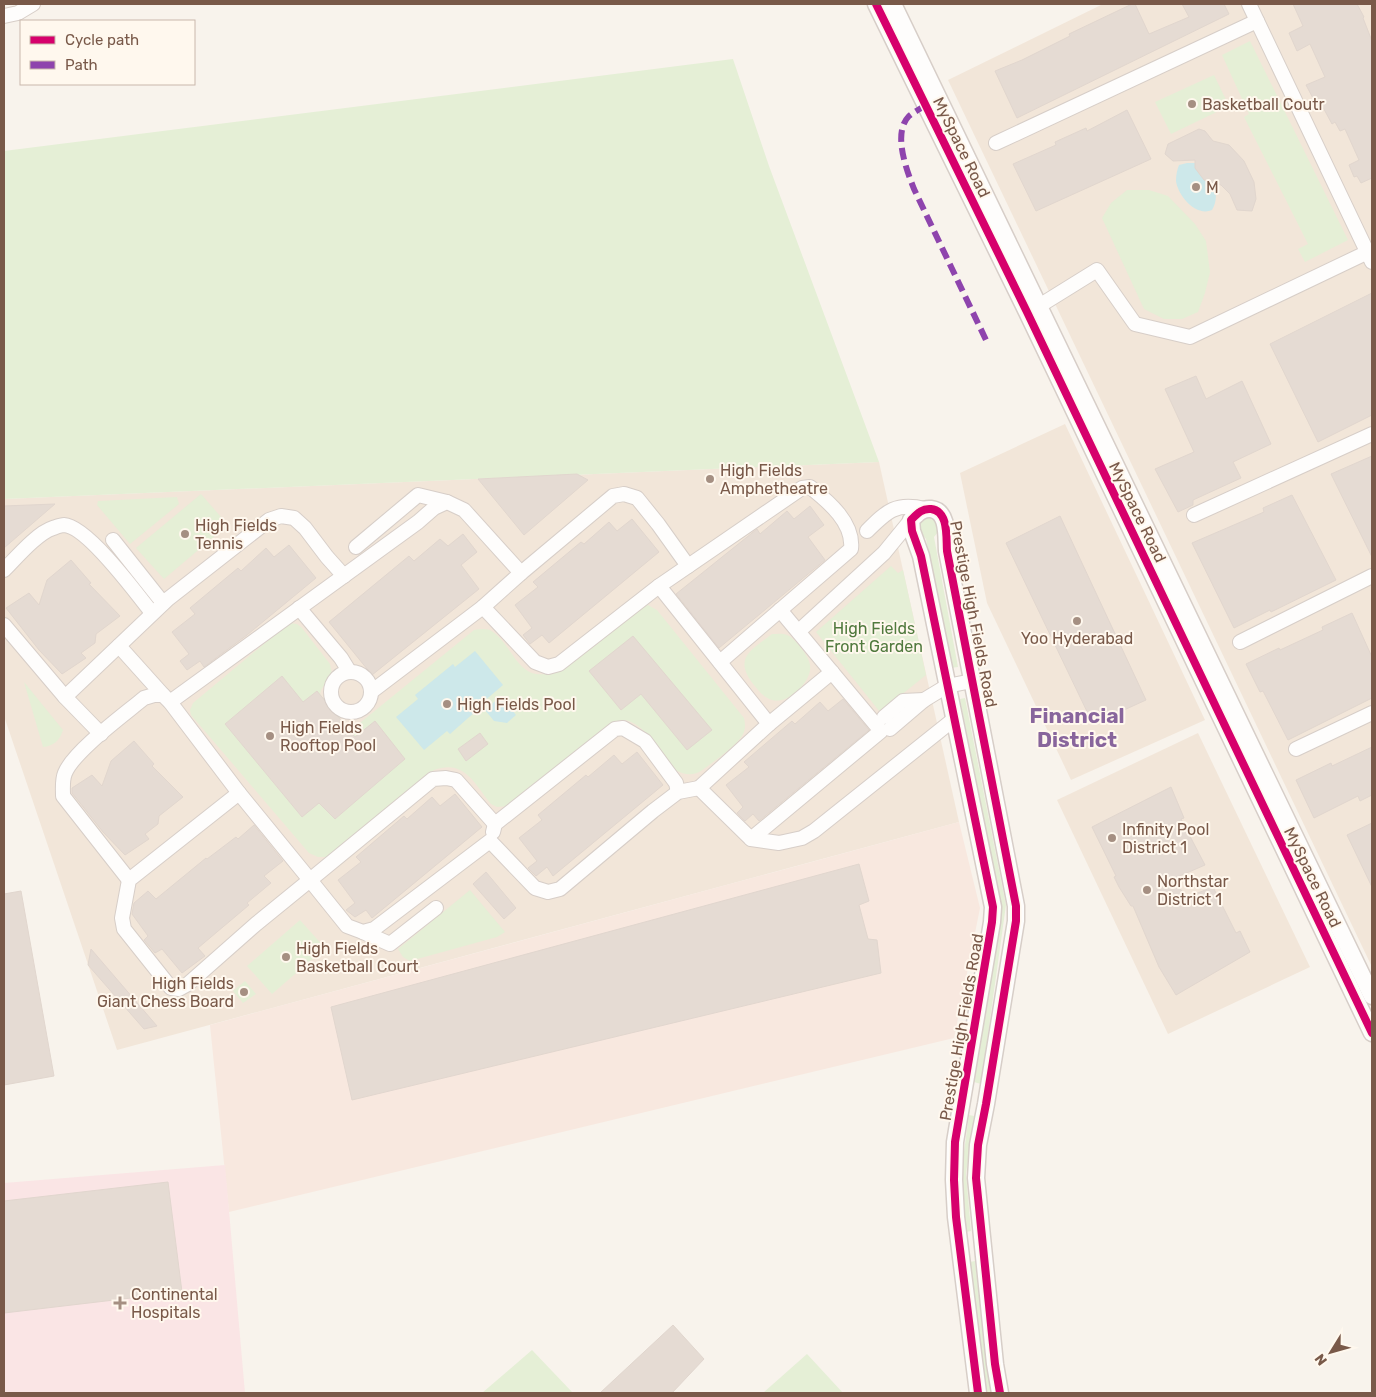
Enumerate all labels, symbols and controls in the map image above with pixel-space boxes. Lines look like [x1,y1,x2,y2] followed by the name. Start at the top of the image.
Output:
[20,20,195,85] legend
[65,31,139,49] text: Cycle path
[65,56,98,74] text: Path
[929,94,994,201] street label: MySpace Road
[1202,95,1325,114] place label: Basketball Coutr
[1186,98,1198,110] marker: Basketball Coutr
[1206,178,1219,197] place label: M
[1190,181,1202,193] marker: M
[1105,459,1170,566] street label: MySpace Road
[720,461,828,498] place label: High Fields Amphetheatre
[704,473,716,485] marker: High Fields Amphetheatre
[195,516,277,553] place label: High Fields Tennis
[946,519,1001,709] street label: Prestige High Fields Road
[179,528,191,540] marker: High Fields Tennis
[1071,615,1083,627] marker: Yoo Hyderabad
[825,619,923,656] park label: High Fields Front Garden
[1021,629,1133,648] place label: Yoo Hyderabad
[457,695,576,714] place label: High Fields Pool
[441,698,453,710] marker: High Fields Pool
[1029,703,1125,752] district label: Financial District
[280,718,376,755] place label: High Fields Rooftop Pool
[264,730,276,742] marker: High Fields Rooftop Pool
[1122,820,1209,857] place label: Infinity Pool District 1
[1280,824,1345,931] street label: MySpace Road
[1106,832,1118,844] marker: Infinity Pool District 1
[1157,872,1229,909] place label: Northstar District 1
[1141,884,1153,896] marker: Northstar District 1
[936,932,987,1122] street label: Prestige High Fields Road
[296,939,419,976] place label: High Fields Basketball Court
[280,951,292,963] marker: High Fields Basketball Court
[97,974,234,1011] place label: High Fields Giant Chess Board
[238,986,250,998] marker: High Fields Giant Chess Board
[131,1285,218,1322] place label: Continental Hospitals
[113,1296,127,1310] marker: Continental Hospitals
[1306,1327,1356,1377] north arrow
[1311,1350,1331,1369] text: N

